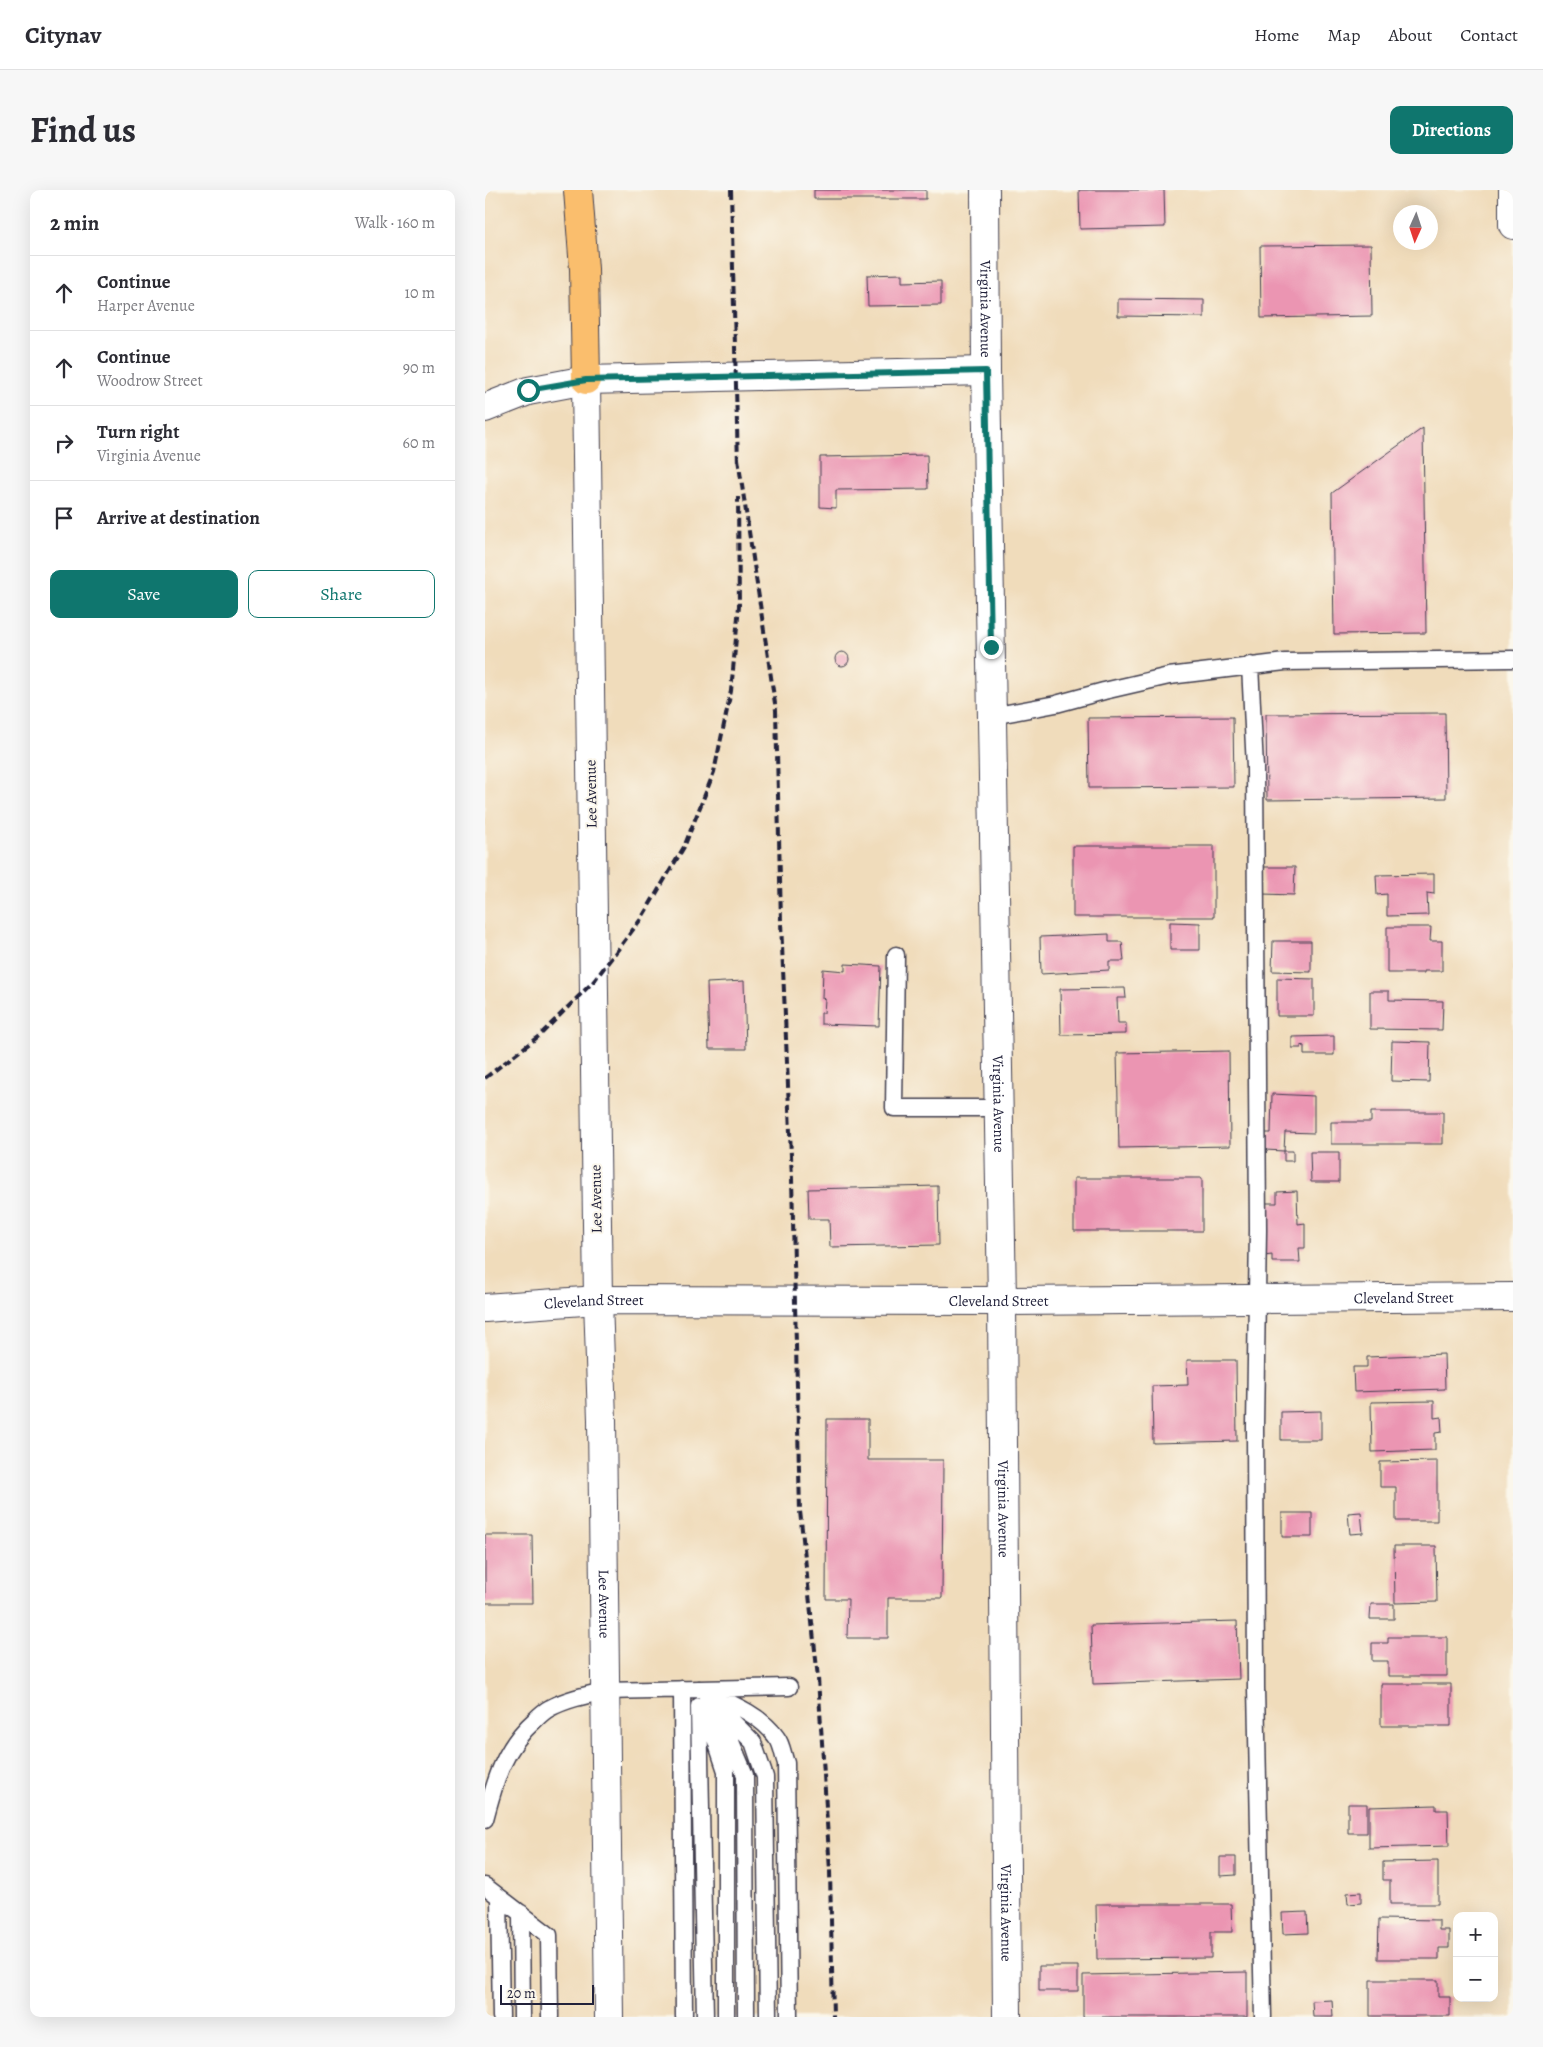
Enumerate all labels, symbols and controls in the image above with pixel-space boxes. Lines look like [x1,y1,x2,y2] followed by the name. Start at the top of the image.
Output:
[25,19,101,51] text: Citynav
[1254,23,1299,47] text: Home
[1327,23,1360,47] text: Map
[1388,23,1432,47] text: About
[1460,23,1518,47] text: Contact
[30,106,136,154] text: Find us
[1390,106,1513,154] button: Directions
[1393,205,1438,250] north arrow
[50,209,99,237] text: 2 min
[355,212,435,234] text: Walk · 160 m
[975,259,996,358] street label: Virginia Avenue
[97,269,171,295] text: Continue
[50,279,78,307] icon: ahead
[405,282,435,304] text: 10 m
[97,295,195,317] text: Harper Avenue
[97,344,171,370] text: Continue
[50,354,78,382] icon: ahead
[403,357,435,379] text: 90 m
[97,370,203,392] text: Woodrow Street
[517,379,540,402] route start
[97,419,179,445] text: Turn right
[50,429,78,457] icon: right
[403,432,435,454] text: 60 m
[97,445,201,467] text: Virginia Avenue
[50,504,78,532] icon: arrive
[97,505,260,531] text: Arrive at destination
[50,570,238,618] button: Save
[248,570,435,618] button: Share
[980,636,1003,659] route end
[580,759,602,829] street label: Lee Avenue
[988,1054,1009,1153] street label: Virginia Avenue
[585,1164,607,1234] street label: Lee Avenue
[1354,1287,1454,1308] street label: Cleveland Street
[543,1290,644,1314] street label: Cleveland Street
[949,1291,1049,1311] street label: Cleveland Street
[993,1459,1014,1558] street label: Virginia Avenue
[594,1569,615,1639] street label: Lee Avenue
[996,1863,1017,1962] street label: Virginia Avenue
[1453,1912,1498,2002] map controls
[1453,1912,1498,1957] button: +
[1453,1957,1498,2002] button: −
[500,1982,594,2005] scale bar
[507,1984,536,2003] text: 20 m

